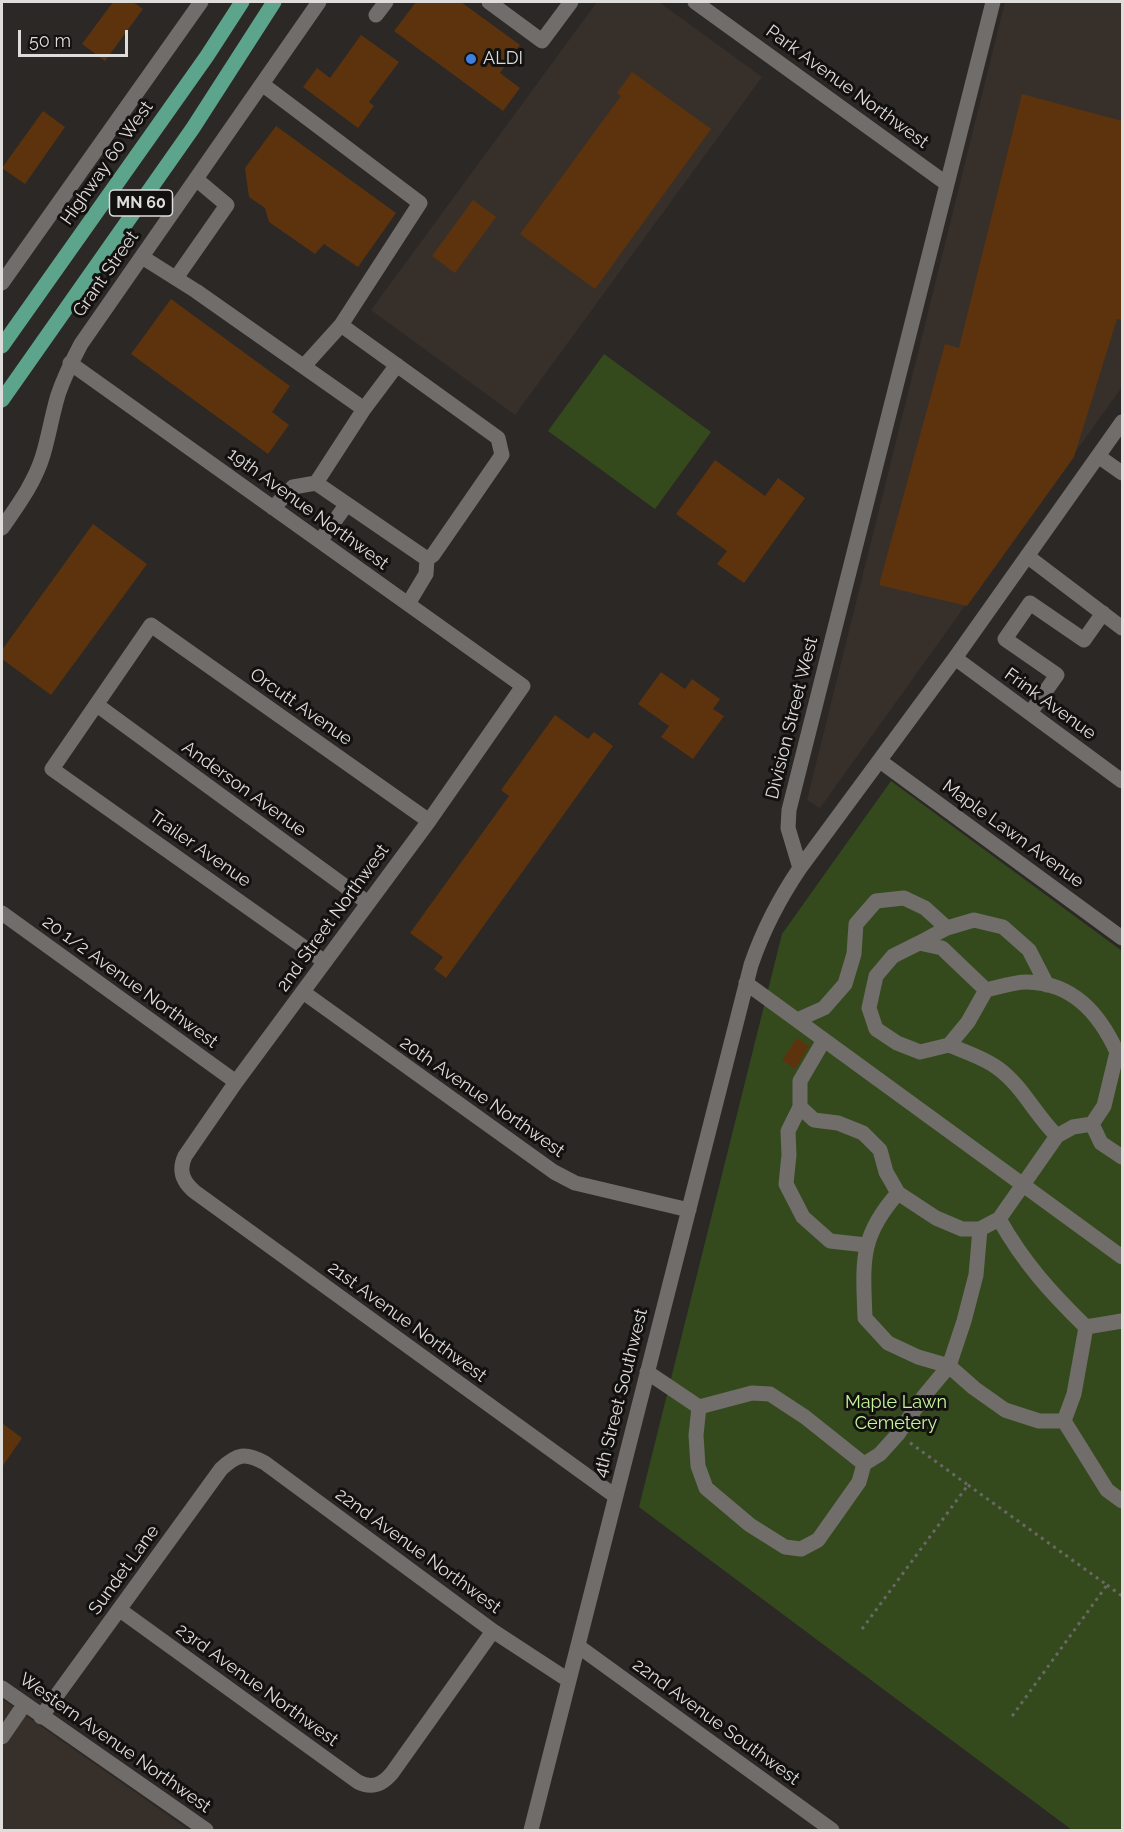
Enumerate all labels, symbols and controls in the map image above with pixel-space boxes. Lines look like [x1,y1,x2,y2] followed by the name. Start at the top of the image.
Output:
[21,18,130,56] scale bar
[761,21,933,153] street label: Park Avenue Northwest
[29,30,71,51] text: 50 m
[483,48,523,70] place label: ALDI
[464,52,478,66] marker: ALDI
[56,97,158,229] street label: Highway 60 West
[110,190,172,216] road number: MN 60
[69,227,143,321] street label: Grant Street
[223,443,393,575] street label: 19th Avenue Northwest
[761,635,823,801] street label: Division Street West
[246,664,356,750] street label: Orcutt Avenue
[1000,664,1100,744] street label: Frink Avenue
[178,737,310,841] street label: Anderson Avenue
[938,775,1088,893] street label: Maple Lawn Avenue
[145,806,255,892] street label: Trailer Avenue
[272,840,394,996] street label: 2nd Street Northwest
[38,911,222,1053] street label: 20 1/2 Avenue Northwest
[396,1032,568,1162] street label: 20th Avenue Northwest
[323,1257,491,1387] street label: 21st Avenue Northwest
[590,1306,652,1480] street label: 4th Street Southwest
[845,1392,947,1434] park label: Maple Lawn Cemetery
[331,1484,505,1618] street label: 22nd Avenue Northwest
[84,1521,164,1619] street label: Sundet Lane
[172,1619,342,1751] street label: 23rd Avenue Northwest
[628,1654,804,1790] street label: 22nd Avenue Southwest
[15,1668,215,1818] street label: Western Avenue Northwest

